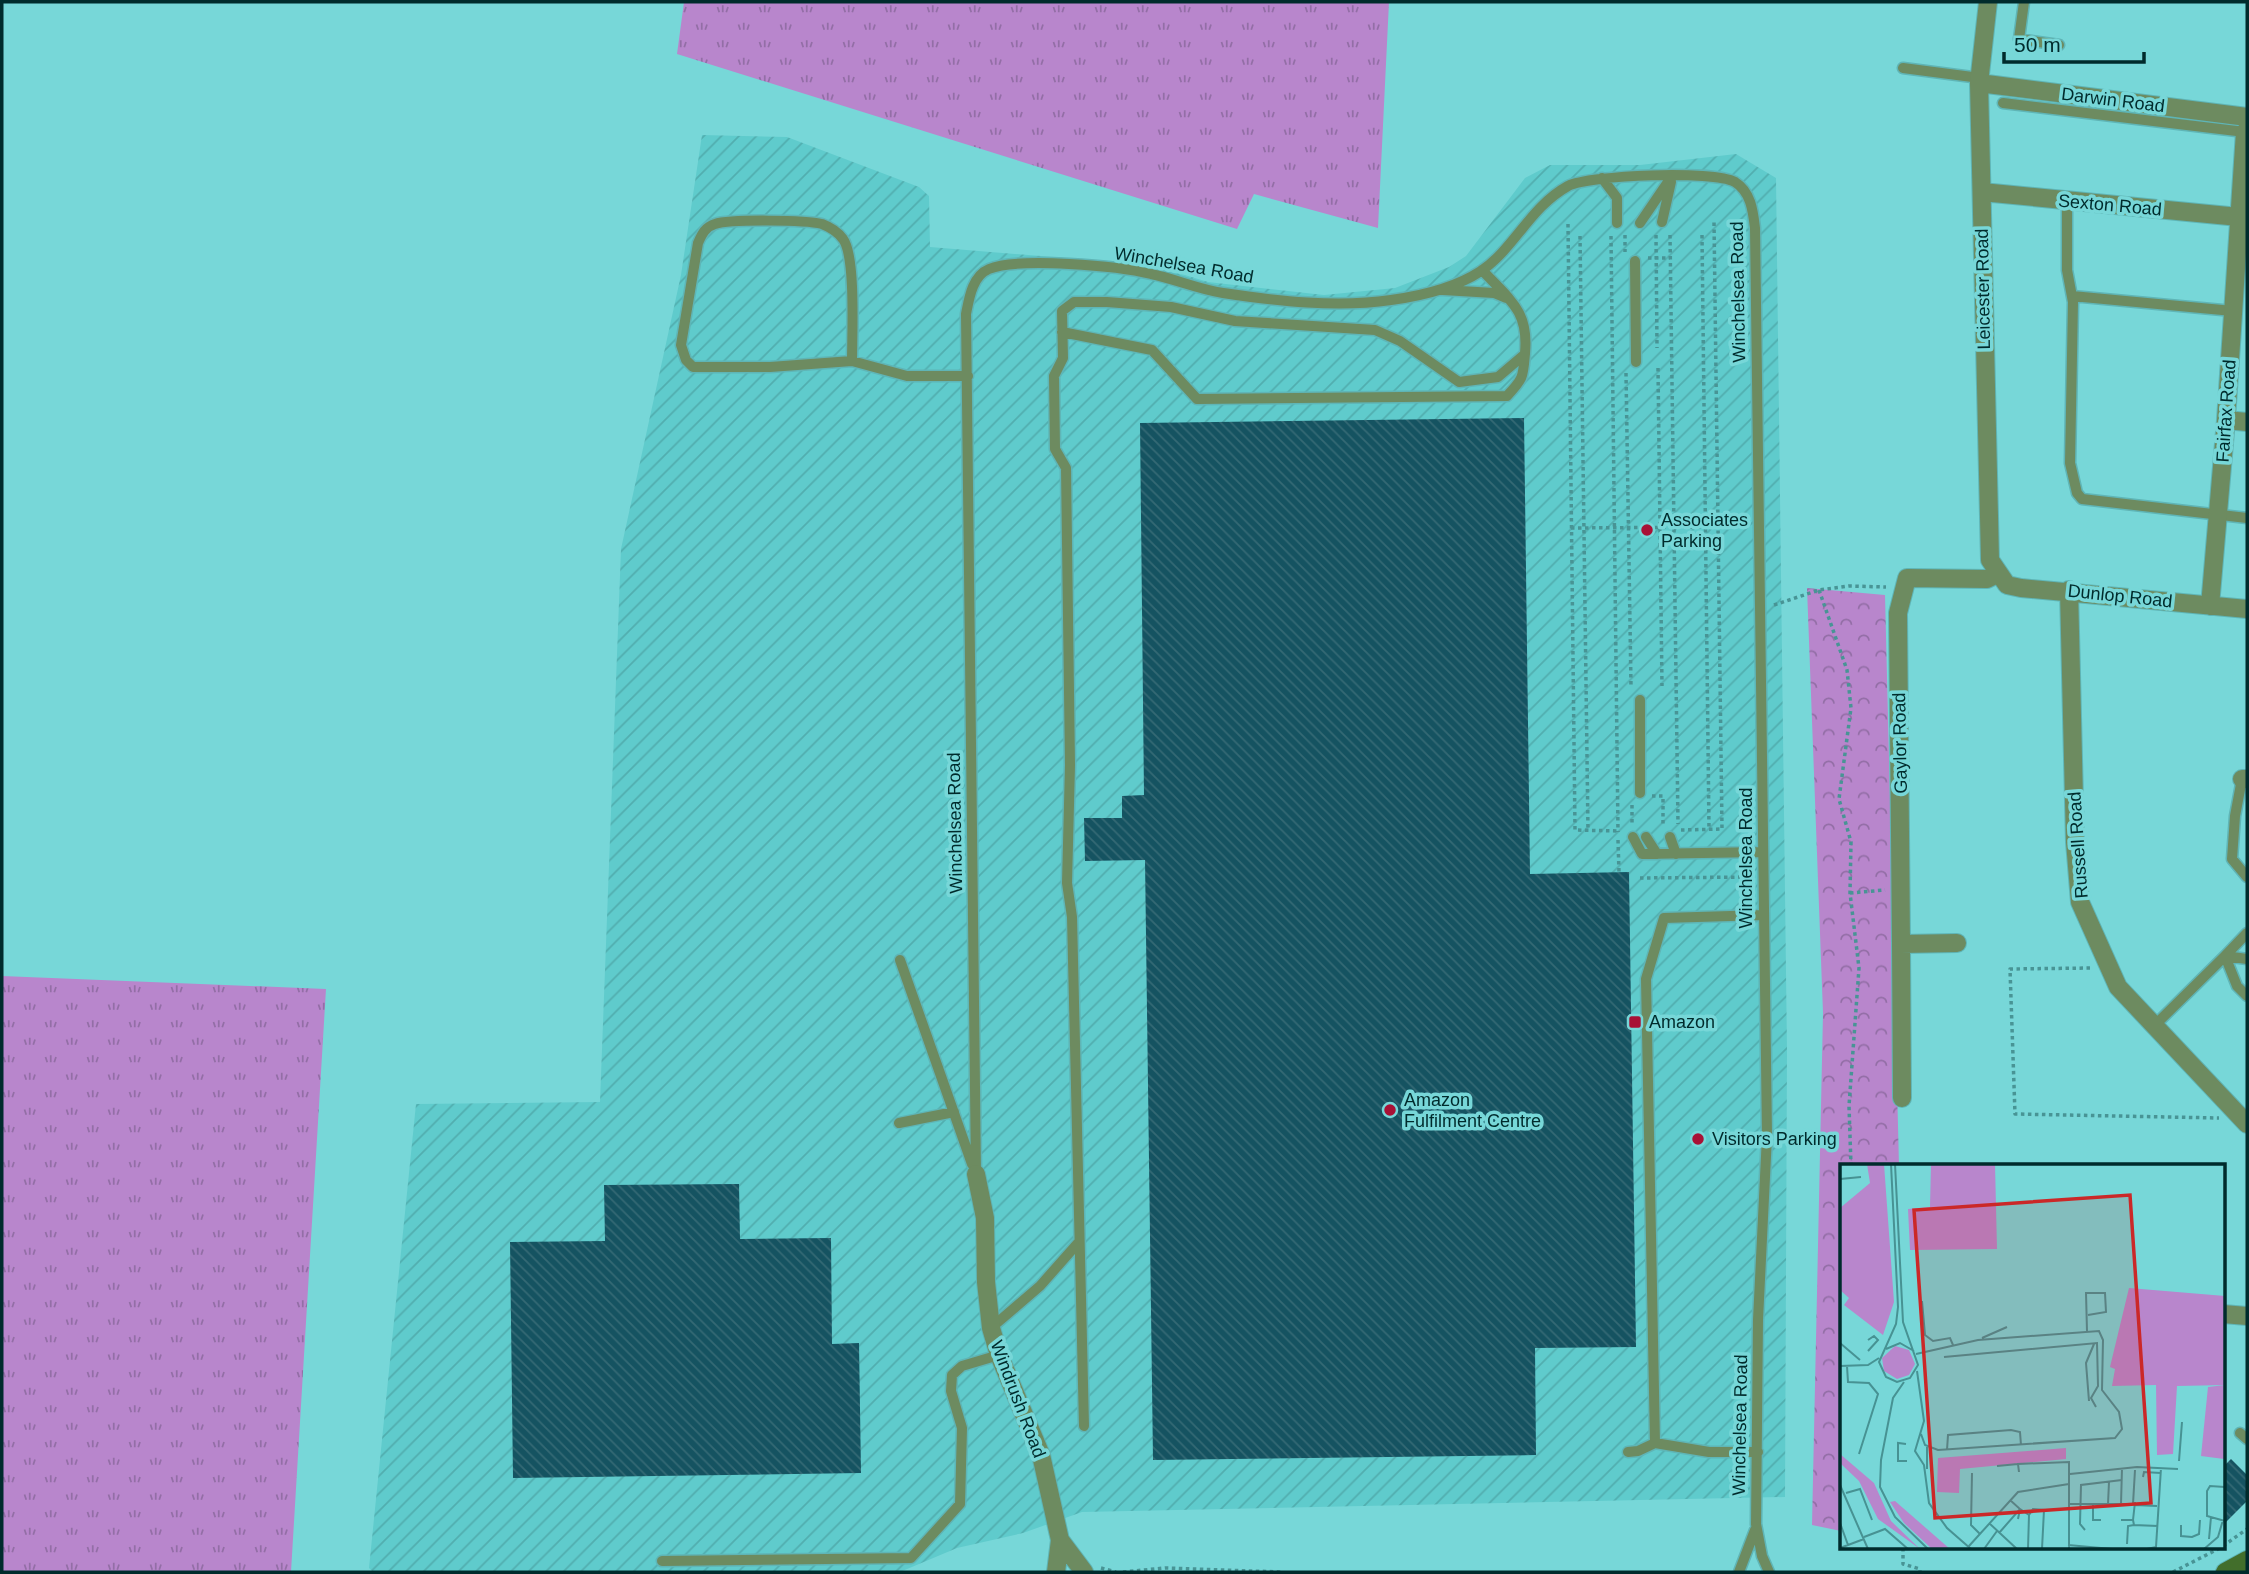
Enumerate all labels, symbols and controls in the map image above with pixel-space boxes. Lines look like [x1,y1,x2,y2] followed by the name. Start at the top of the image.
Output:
[2004,21,2144,65] scale bar
[2014,33,2061,56] text: 50 m
[2060,84,2166,116] street label: Darwin Road
[2057,191,2163,219] street label: Sexton Road
[1727,221,1749,363] street label: Winchelsea Road
[1972,228,1994,350] street label: Leicester Road
[1113,243,1255,287] street label: Winchelsea Road
[2212,359,2240,463] street label: Fairfax Road
[1661,510,1748,551] place label: Associates Parking
[1639,522,1655,538] marker: Associates Parking
[2067,581,2173,611] street label: Dunlop Road
[1889,692,1911,794] street label: Gaylor Road
[944,752,966,894] street label: Winchelsea Road
[1736,787,1756,929] street label: Winchelsea Road
[2064,791,2092,899] street label: Russell Road
[1649,1012,1715,1032] place label: Amazon
[1627,1014,1643,1030] marker: Amazon
[1404,1090,1541,1131] place label: Amazon Fulfilment Centre
[1382,1102,1398,1118] marker: Amazon Fulfilment Centre
[1712,1129,1837,1149] place label: Visitors Parking
[1690,1131,1706,1147] marker: Visitors Parking
[1840,1164,2224,1550] inset map
[986,1338,1050,1460] street label: Windrush Road
[1729,1354,1751,1496] street label: Winchelsea Road

